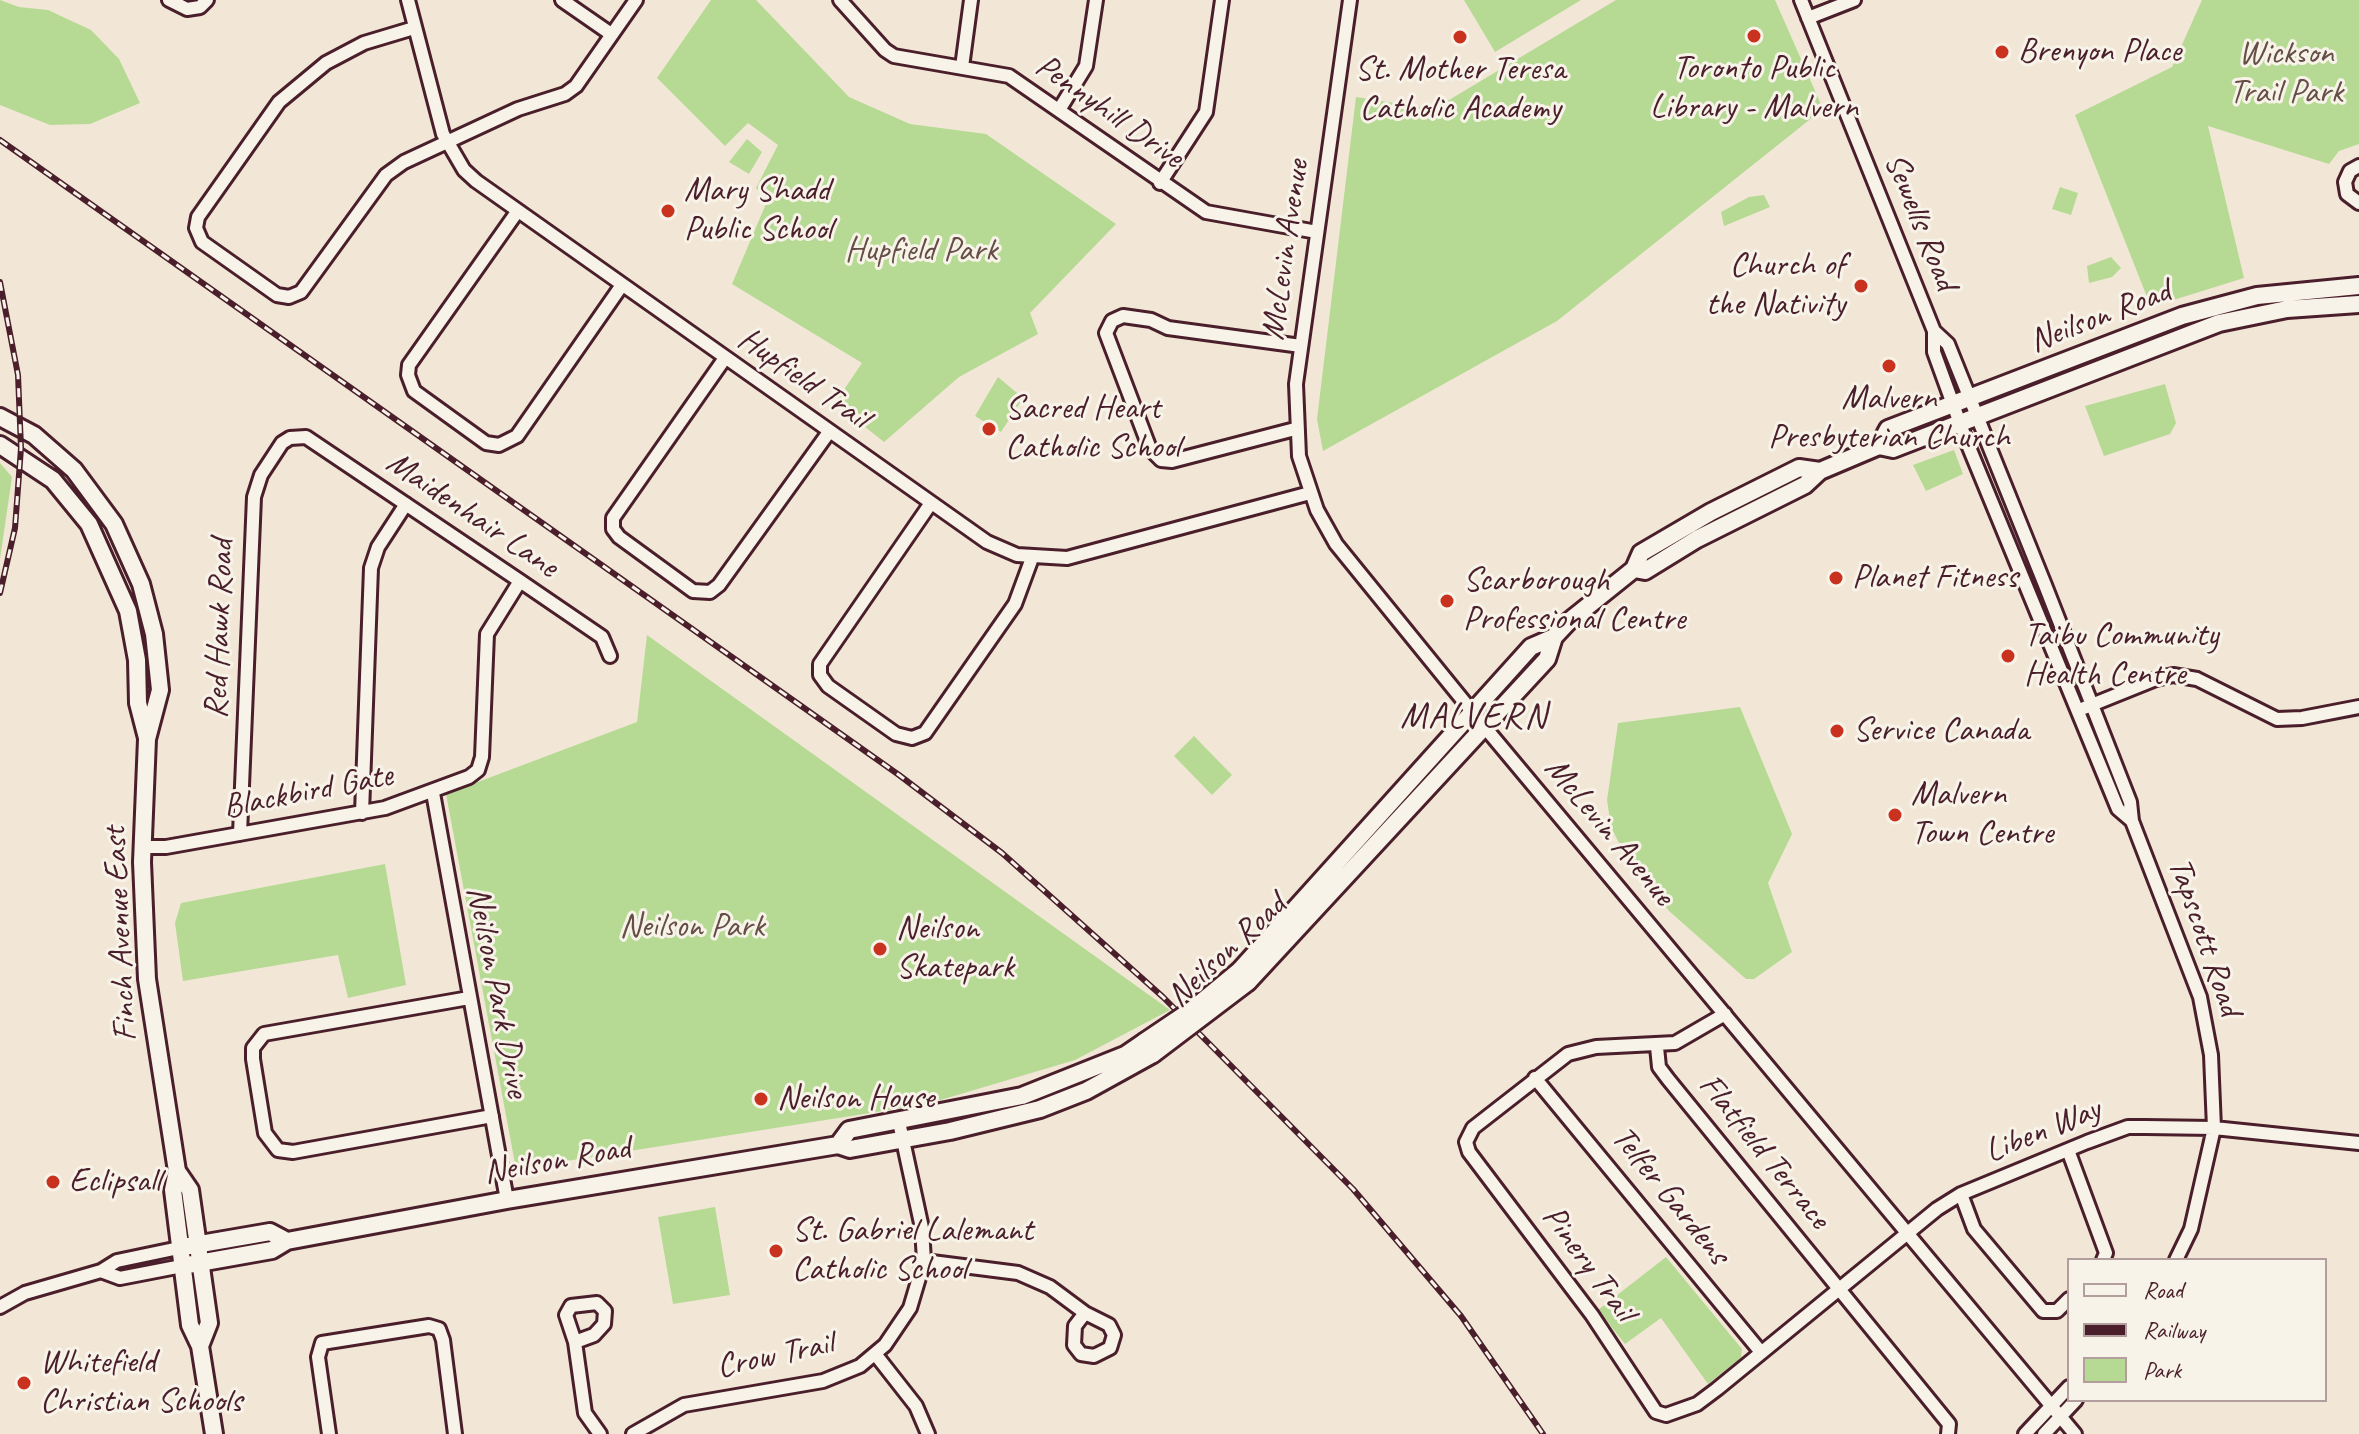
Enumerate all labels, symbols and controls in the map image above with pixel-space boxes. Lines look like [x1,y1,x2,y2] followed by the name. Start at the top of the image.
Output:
[1745,27,1763,45] marker: Toronto Public Library - Malvern
[1451,28,1469,46] marker: St. Mother Teresa Catholic Academy
[2018,32,2181,72] place label: Brenyon Place
[2229,34,2343,114] park label: Wickson Trail Park
[1993,43,2011,61] marker: Brenyon Place
[1027,46,1191,178] street label: Pennyhill Drive
[1650,49,1858,128] place label: Toronto Public Library - Malvern
[1355,50,1565,130] place label: St. Mother Teresa Catholic Academy
[1874,148,1966,296] street label: Sewells Road
[1253,157,1319,343] street label: McLevin Avenue
[684,171,832,250] place label: Mary Shadd Public School
[659,202,677,220] marker: Mary Shadd Public School
[845,231,997,271] park label: Hupfield Park
[1706,246,1845,326] place label: Church of the Nativity
[2024,271,2176,363] street label: Neilson Road
[1852,277,1870,295] marker: Church of the Nativity
[730,319,876,439] street label: Hupfield Trail
[1880,357,1898,375] marker: Malvern Presbyterian Church
[1768,379,2010,458] place label: Malvern Presbyterian Church
[1005,389,1180,468] place label: Sacred Heart Catholic School
[980,420,998,438] marker: Sacred Heart Catholic School
[378,443,566,587] street label: Maidenhair Lane
[196,539,244,719] street label: Red Hawk Road
[1852,558,2017,598] place label: Planet Fitness
[1463,561,1685,640] place label: Scarborough Professional Centre
[1827,569,1845,587] marker: Planet Fitness
[1438,592,1456,610] marker: Scarborough Professional Centre
[2024,616,2218,696] place label: Taibu Community Health Centre
[1999,647,2017,665] marker: Taibu Community Health Centre
[1401,696,1547,740] district label: MALVERN
[1853,711,2029,751] place label: Service Canada
[1828,722,1846,740] marker: Service Canada
[1535,749,1683,915] street label: McLevin Avenue
[220,756,396,828] street label: Blackbird Gate
[1911,775,2053,854] place label: Malvern Town Centre
[1886,806,1904,824] marker: Malvern Town Centre
[95,826,147,1042] street label: Finch Avenue East
[2158,853,2250,1021] street label: Tapscott Road
[457,883,537,1101] street label: Neilson Park Drive
[1159,886,1295,1016] street label: Neilson Road
[620,907,764,947] park label: Neilson Park
[896,909,1014,988] place label: Neilson Skatepark
[871,940,889,958] marker: Neilson Skatepark
[1689,1066,1839,1238] street label: Flatfield Terrace
[777,1079,934,1119] place label: Neilson House
[1979,1089,2107,1173] street label: Liben Way
[752,1090,770,1108] marker: Neilson House
[1602,1119,1738,1273] street label: Telfer Gardens
[481,1128,633,1194] street label: Neilson Road
[69,1162,161,1202] place label: Eclipsall
[44,1173,62,1191] marker: Eclipsall
[1532,1198,1644,1330] street label: Pinery Trail
[792,1211,1033,1290] place label: St. Gabriel Lalemant Catholic School
[767,1242,785,1260] marker: St. Gabriel Lalemant Catholic School
[2067,1258,2327,1402] legend
[2143,1275,2183,1305] text: Road
[2143,1315,2205,1345] text: Railway
[713,1324,837,1388] street label: Crow Trail
[40,1343,242,1422] place label: Whitefield Christian Schools
[2143,1355,2181,1385] text: Park
[15,1374,33,1392] marker: Whitefield Christian Schools

